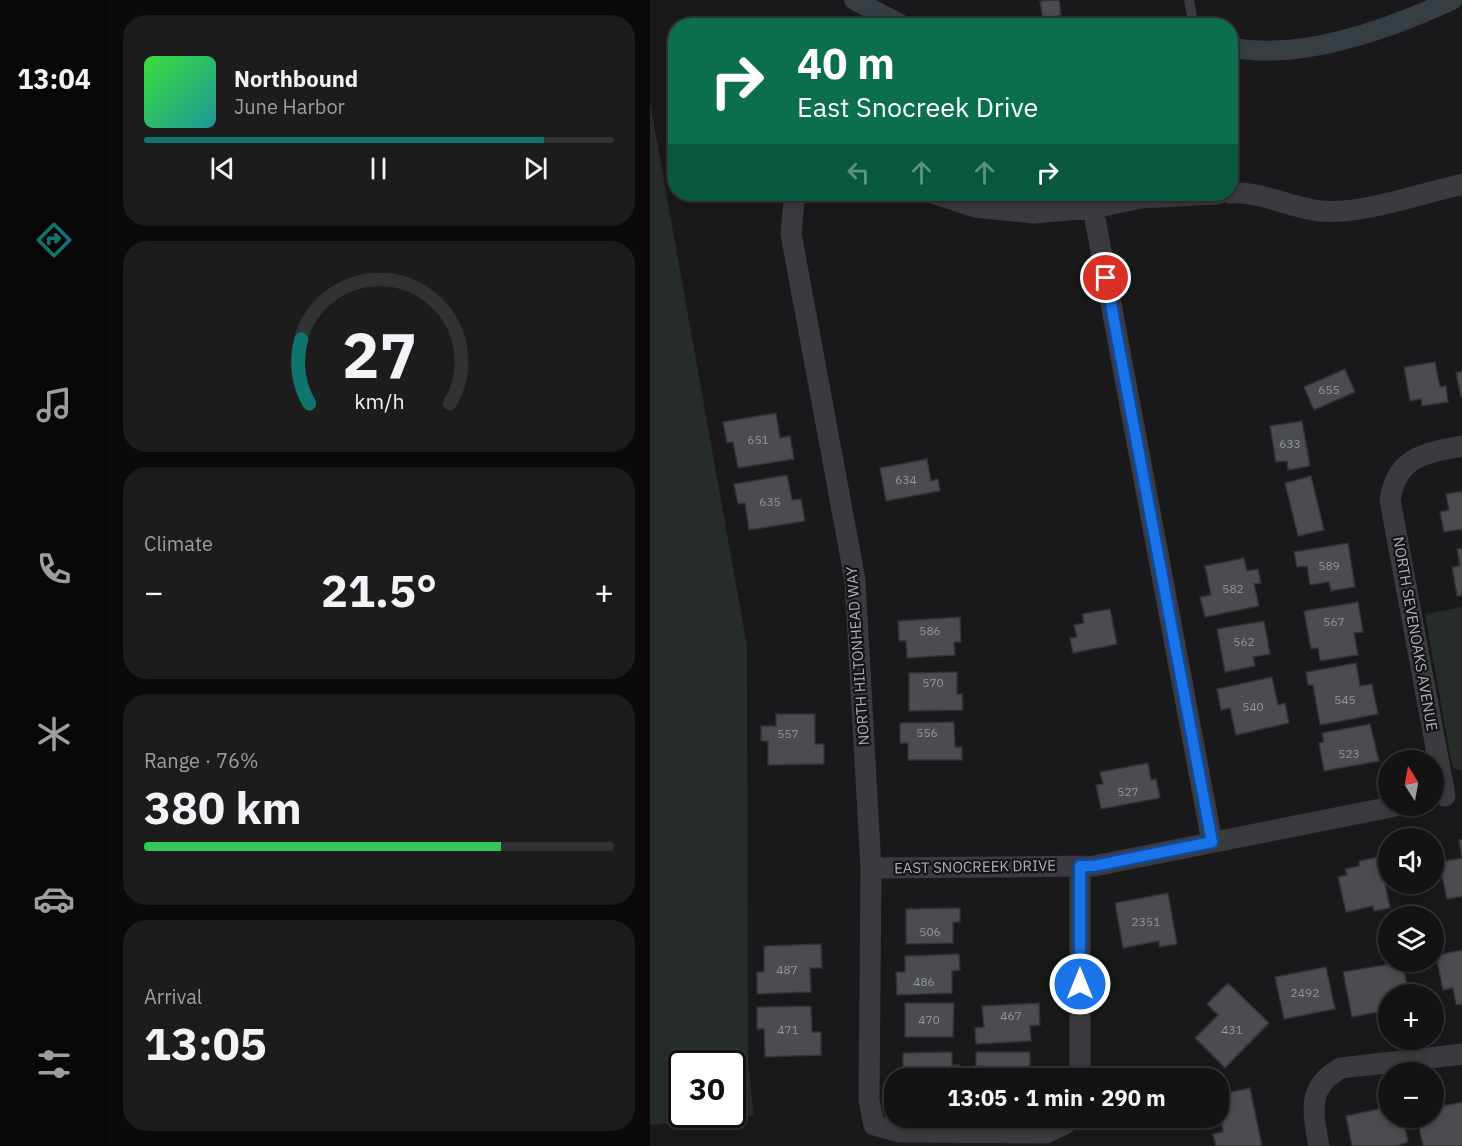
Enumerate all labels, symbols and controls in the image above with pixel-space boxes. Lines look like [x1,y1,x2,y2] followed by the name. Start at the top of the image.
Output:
[797,36,895,91] text: 40 m
[698,42,776,120] icon: right
[17,61,91,96] text: 13:04
[234,64,358,93] text: Northbound
[797,89,1038,124] text: East Snocreek Drive
[234,93,345,120] text: June Harbor
[206,152,239,185] icon: previous
[362,152,395,185] icon: pause
[519,152,552,185] icon: next
[842,156,875,189] icon: left
[905,156,938,189] icon: ahead
[968,156,1001,189] icon: ahead
[1031,156,1064,189] icon: right
[33,219,75,261] icon: directions
[1080,252,1131,303] pin
[1089,261,1122,294] icon: arrive
[342,314,416,395] text: 27
[1318,382,1340,397] house number: 655
[33,384,75,426] icon: music
[354,387,404,415] text: km/h
[747,432,769,447] house number: 651
[1279,436,1301,451] house number: 633
[895,472,917,487] house number: 634
[759,494,781,509] house number: 635
[144,530,213,557] text: Climate
[1389,535,1442,733] street label: NORTH SEVENOAKS AVENUE
[33,548,75,590] icon: phone
[1318,558,1340,573] house number: 589
[321,561,437,619] text: 21.5°
[842,566,873,746] street label: NORTH HILTONHEAD WAY
[144,570,164,613] text: −
[594,570,614,613] text: +
[1222,581,1244,596] house number: 582
[1323,614,1345,629] house number: 567
[919,623,941,638] house number: 586
[1233,634,1255,649] house number: 562
[922,675,944,690] house number: 570
[1334,692,1356,707] house number: 545
[1242,699,1264,714] house number: 540
[33,713,75,755] icon: climate
[916,725,938,740] house number: 556
[777,726,799,741] house number: 557
[1338,746,1360,761] house number: 523
[144,747,259,774] text: Range · 76%
[1378,750,1444,816] north arrow
[1378,750,1444,1128] map controls
[144,778,302,836] text: 380 km
[1117,784,1139,799] house number: 527
[1378,828,1444,894] button: sound
[894,856,1056,877] street label: EAST SNOCREEK DRIVE
[33,878,75,920] icon: car
[1378,906,1444,972] button: layers
[1132,914,1160,929] house number: 2351
[919,924,941,939] house number: 506
[1048,952,1112,1016] position arrow
[776,962,798,977] house number: 487
[913,974,935,989] house number: 486
[144,983,202,1010] text: Arrival
[1378,984,1444,1050] button: +
[1291,985,1319,1000] house number: 2492
[1000,1008,1022,1023] house number: 467
[918,1012,940,1027] house number: 470
[144,1014,267,1072] text: 13:05
[777,1022,799,1037] house number: 471
[1221,1022,1243,1037] house number: 431
[33,1043,75,1085] icon: filters
[668,1050,746,1128] speed limit sign: 30
[1378,1062,1444,1128] button: −
[947,1083,1166,1112] text: 13:05 · 1 min · 290 m

